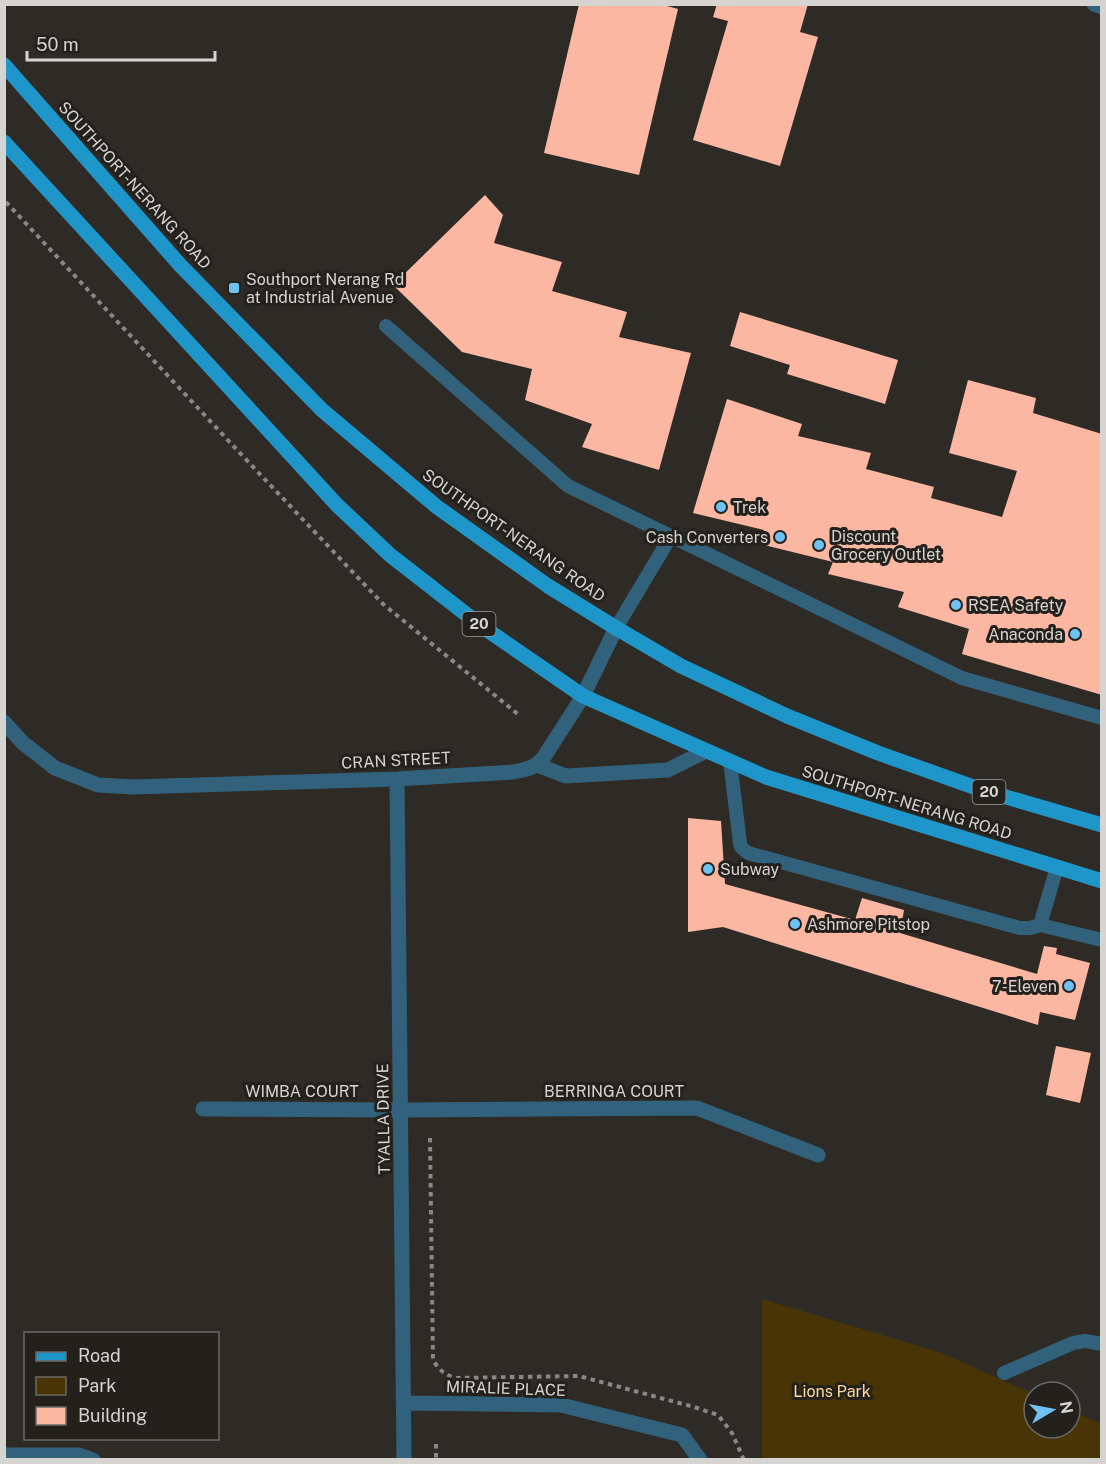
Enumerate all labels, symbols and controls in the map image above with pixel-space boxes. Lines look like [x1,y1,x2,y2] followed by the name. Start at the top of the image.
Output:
[27,24,214,62] scale bar
[36,34,79,55] text: 50 m
[54,98,215,273] street label: SOUTHPORT-NERANG ROAD
[246,270,404,307] place label: Southport Nerang Rd at Industrial Avenue
[227,281,241,295] marker: Southport Nerang Rd at Industrial Avenue
[419,465,609,606] street label: SOUTHPORT-NERANG ROAD
[733,498,766,517] place label: Trek
[714,500,728,514] marker: Trek
[831,527,941,564] place label: Discount Grocery Outlet
[646,528,768,547] place label: Cash Converters
[773,530,787,544] marker: Cash Converters
[812,538,826,552] marker: Discount Grocery Outlet
[968,596,1064,615] place label: RSEA Safety
[949,598,963,612] marker: RSEA Safety
[462,612,496,636] road number: 20
[988,625,1063,644] place label: Anaconda
[1068,627,1082,641] marker: Anaconda
[341,748,452,773] street label: CRAN STREET
[800,761,1014,844] street label: SOUTHPORT-NERANG ROAD
[972,780,1006,804] road number: 20
[720,860,779,879] place label: Subway
[701,862,715,876] marker: Subway
[807,915,930,934] place label: Ashmore Pitstop
[788,917,802,931] marker: Ashmore Pitstop
[992,977,1057,996] place label: 7-Eleven
[1062,979,1076,993] marker: 7-Eleven
[373,1063,394,1175] street label: TYALLA DRIVE
[245,1082,359,1101] street label: WIMBA COURT
[544,1082,685,1101] street label: BERRINGA COURT
[24,1332,219,1440] legend
[78,1345,121,1366] text: Road
[78,1375,116,1396] text: Park
[446,1377,566,1400] street label: MIRALIE PLACE
[1022,1380,1082,1440] north arrow
[793,1382,871,1401] park label: Lions Park
[1056,1400,1077,1415] text: N
[78,1405,147,1426] text: Building

